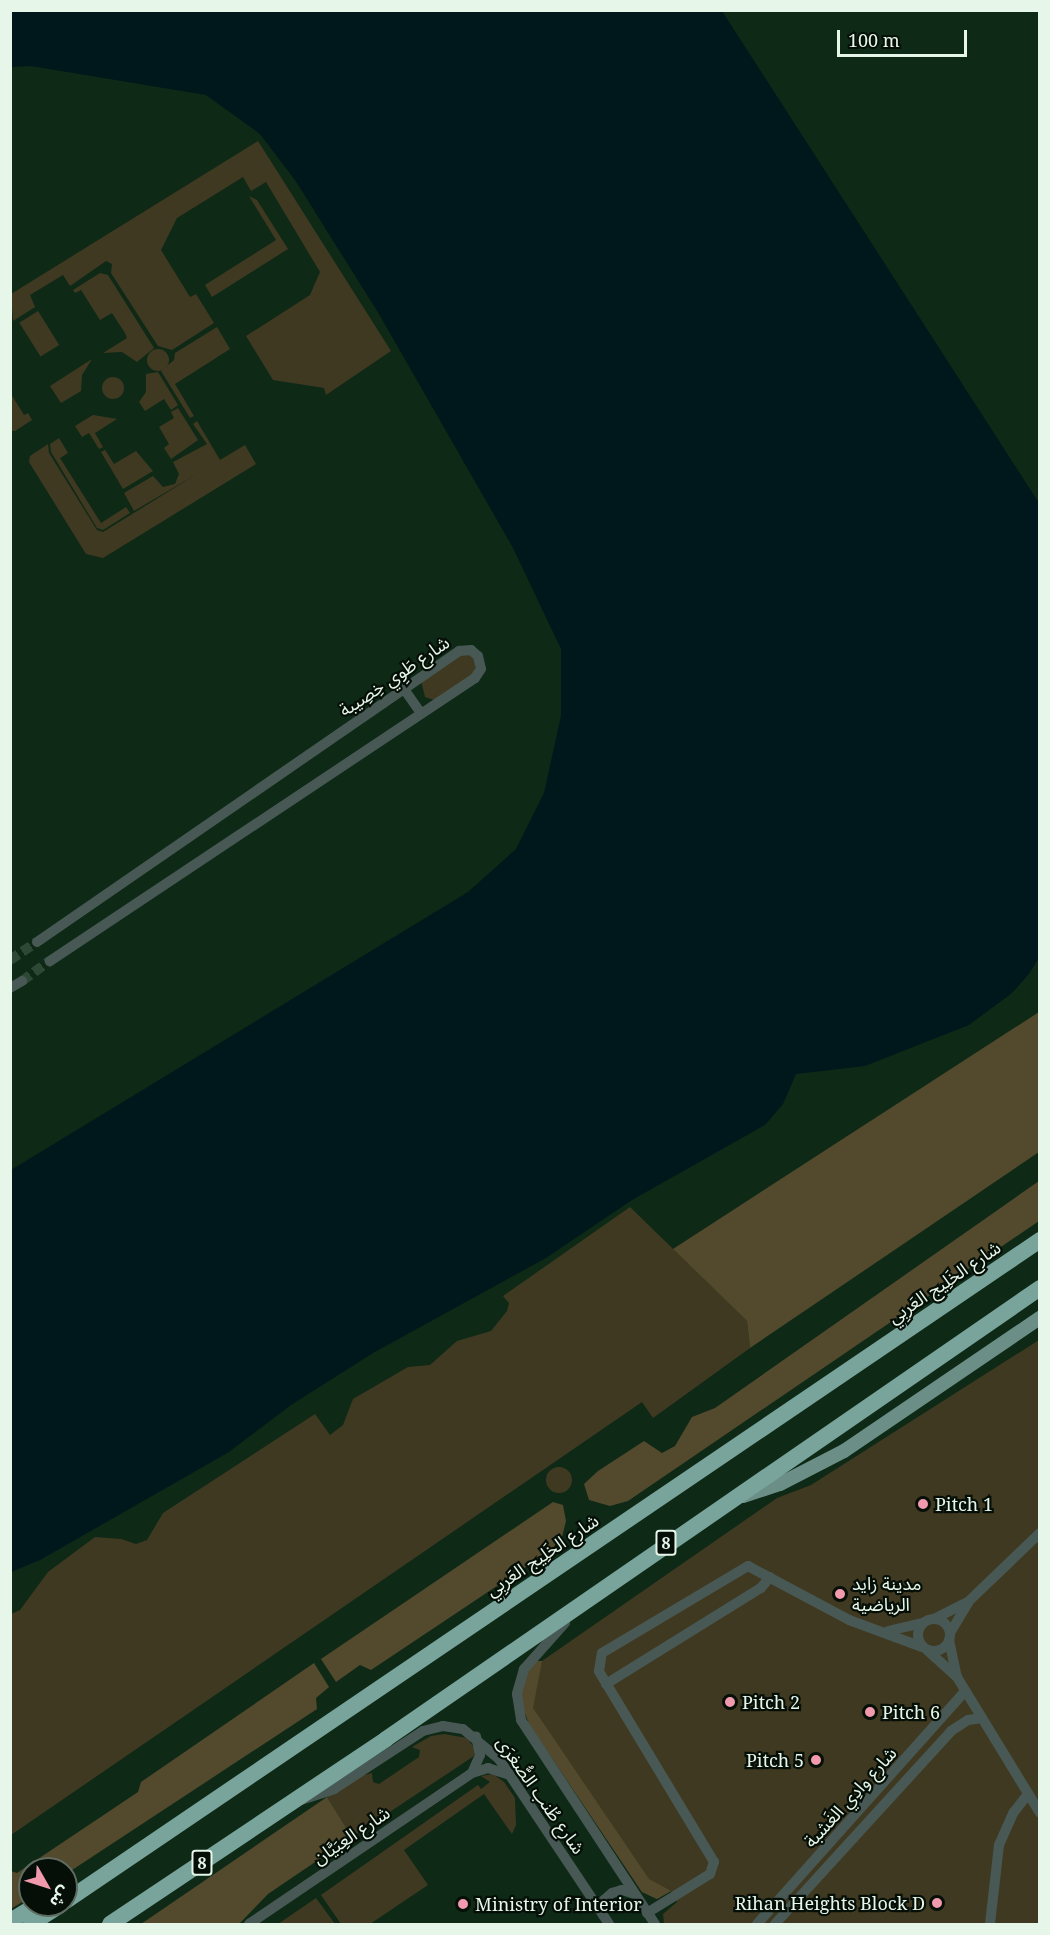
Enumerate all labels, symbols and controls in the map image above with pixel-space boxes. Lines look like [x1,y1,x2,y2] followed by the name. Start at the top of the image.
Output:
[840,18,970,56] scale bar
[848,28,900,52] text: 100 m
[335,631,453,721] street label: شارع طَوِي خِصِيبة
[883,1236,1005,1328] street label: شارع الخَلِيج العَربِي
[935,1493,993,1515] place label: Pitch 1
[916,1497,930,1511] marker: Pitch 1
[481,1509,603,1601] street label: شارع الخَلِيج العَربِي
[654,1530,678,1556] road number: 8
[852,1573,921,1616] place label: مدينة زايد الرياضية
[833,1587,847,1601] marker: مدينة زايد الرياضية
[742,1691,800,1713] place label: Pitch 2
[723,1695,737,1709] marker: Pitch 2
[882,1701,940,1723] place label: Pitch 6
[863,1705,877,1719] marker: Pitch 6
[492,1732,590,1858] street label: شارع طُنب الصُّغرَى
[799,1742,901,1852] street label: شارع وادِي الغَشبة
[746,1749,804,1771] place label: Pitch 5
[809,1753,823,1767] marker: Pitch 5
[308,1801,394,1869] street label: شارع العِبَيَّان
[190,1850,214,1876] road number: 8
[18,1857,78,1917] north arrow
[45,1882,76,1913] text: ش
[735,1892,925,1914] place label: Rihan Heights Block D
[475,1893,642,1915] place label: Ministry of Interior
[930,1896,944,1910] marker: Rihan Heights Block D
[456,1897,470,1911] marker: Ministry of Interior

